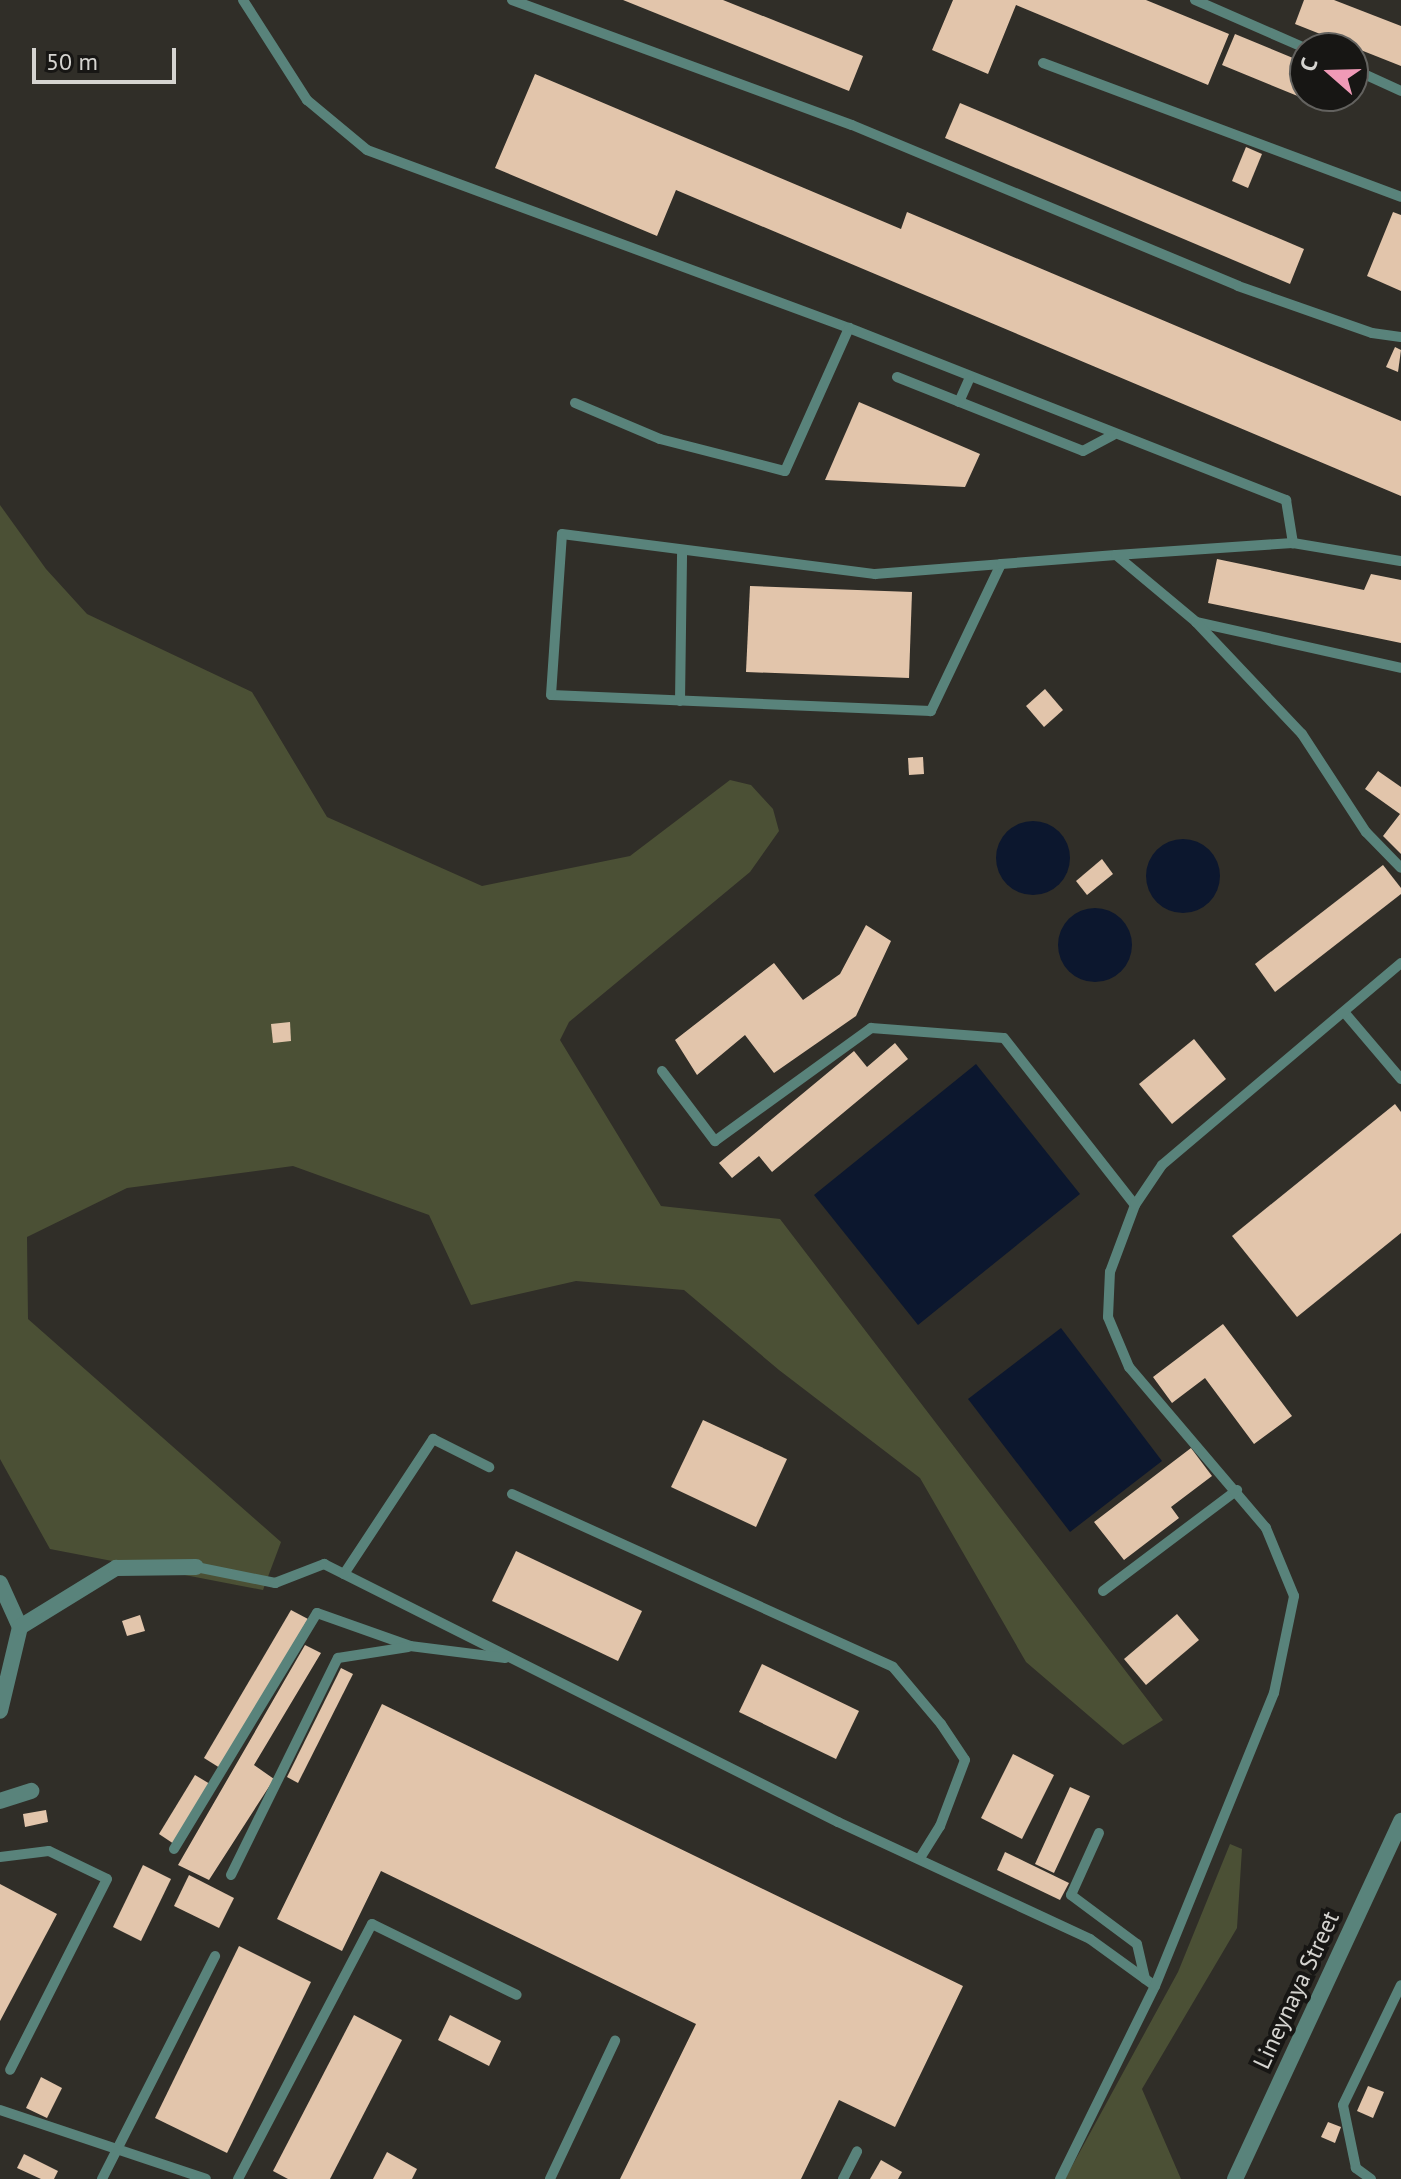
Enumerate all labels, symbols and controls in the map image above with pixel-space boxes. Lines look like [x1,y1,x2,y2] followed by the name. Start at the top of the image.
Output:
[36,32,180,82] scale bar
[1289,32,1369,112] north arrow
[46,46,98,77] text: 50 m
[1293,54,1324,75] text: С
[1247,1907,1345,2073] street label: Lineynaya Street

